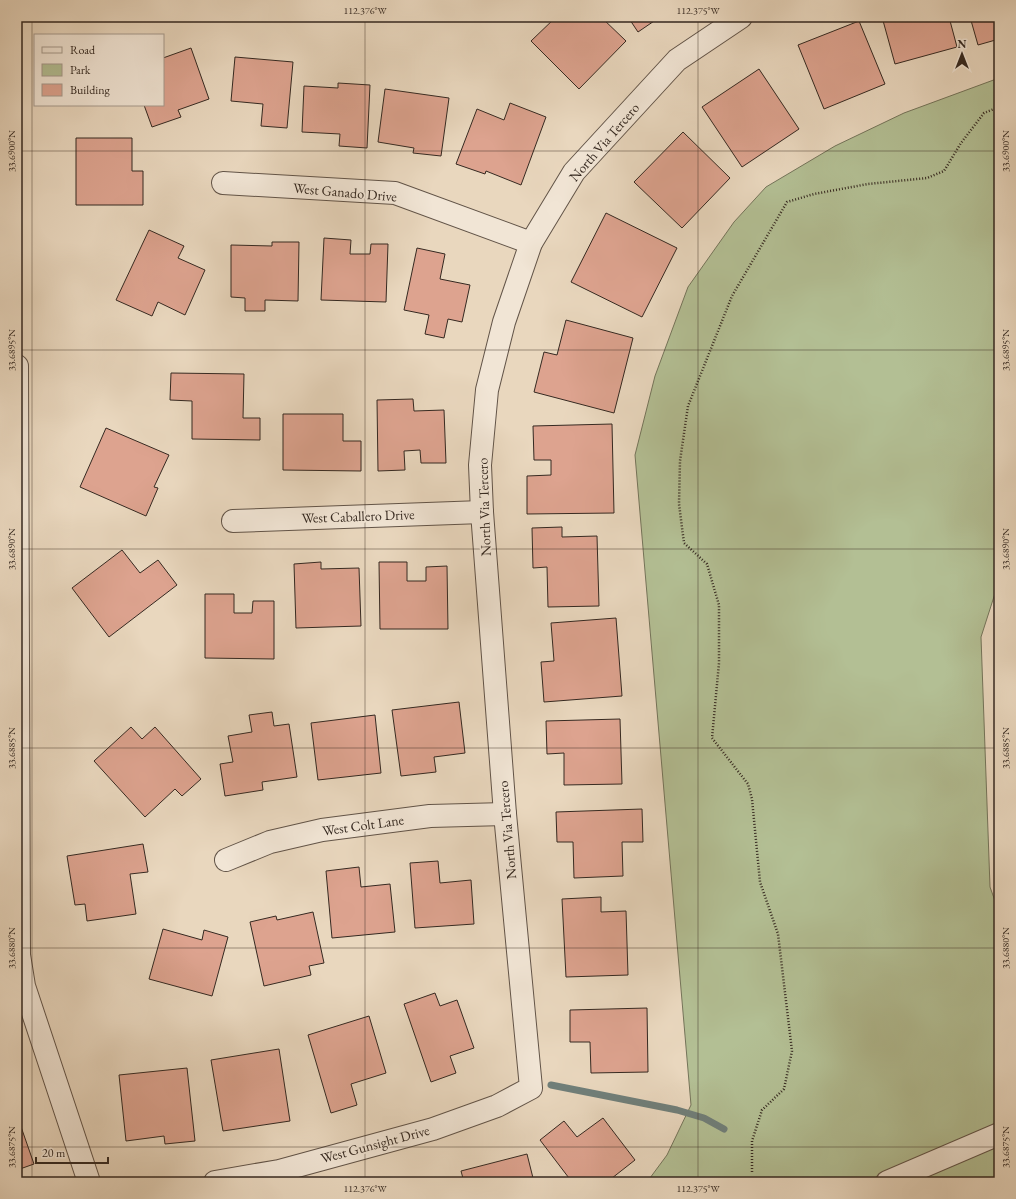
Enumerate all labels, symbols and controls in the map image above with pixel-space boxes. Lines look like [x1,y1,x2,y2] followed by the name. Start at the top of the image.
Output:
[343,4,387,17] text: 112.376°W
[676,4,720,17] text: 112.375°W
[34,34,164,106] legend
[942,34,982,74] north arrow
[958,37,967,51] text: N
[70,42,96,58] text: Road
[70,62,91,78] text: Park
[70,82,111,98] text: Building
[565,99,643,185] street label: North Via Tercero
[5,130,18,172] text: 33.6900°N
[999,130,1012,172] text: 33.6900°N
[292,178,398,206] street label: West Ganado Drive
[5,329,18,371] text: 33.6895°N
[999,329,1012,371] text: 33.6895°N
[473,457,495,557] street label: North Via Tercero
[301,505,415,527] street label: West Caballero Drive
[5,528,18,570] text: 33.6890°N
[999,528,1012,570] text: 33.6890°N
[5,727,18,769] text: 33.6885°N
[999,727,1012,769] text: 33.6885°N
[494,780,520,880] street label: North Via Tercero
[321,810,406,840] street label: West Colt Lane
[5,927,18,969] text: 33.6880°N
[999,927,1012,969] text: 33.6880°N
[319,1121,432,1167] street label: West Gunsight Drive
[5,1126,18,1168] text: 33.6875°N
[999,1126,1012,1168] text: 33.6875°N
[36,1139,108,1165] scale bar
[42,1145,66,1161] text: 20 m
[343,1182,387,1195] text: 112.376°W
[676,1182,720,1195] text: 112.375°W

